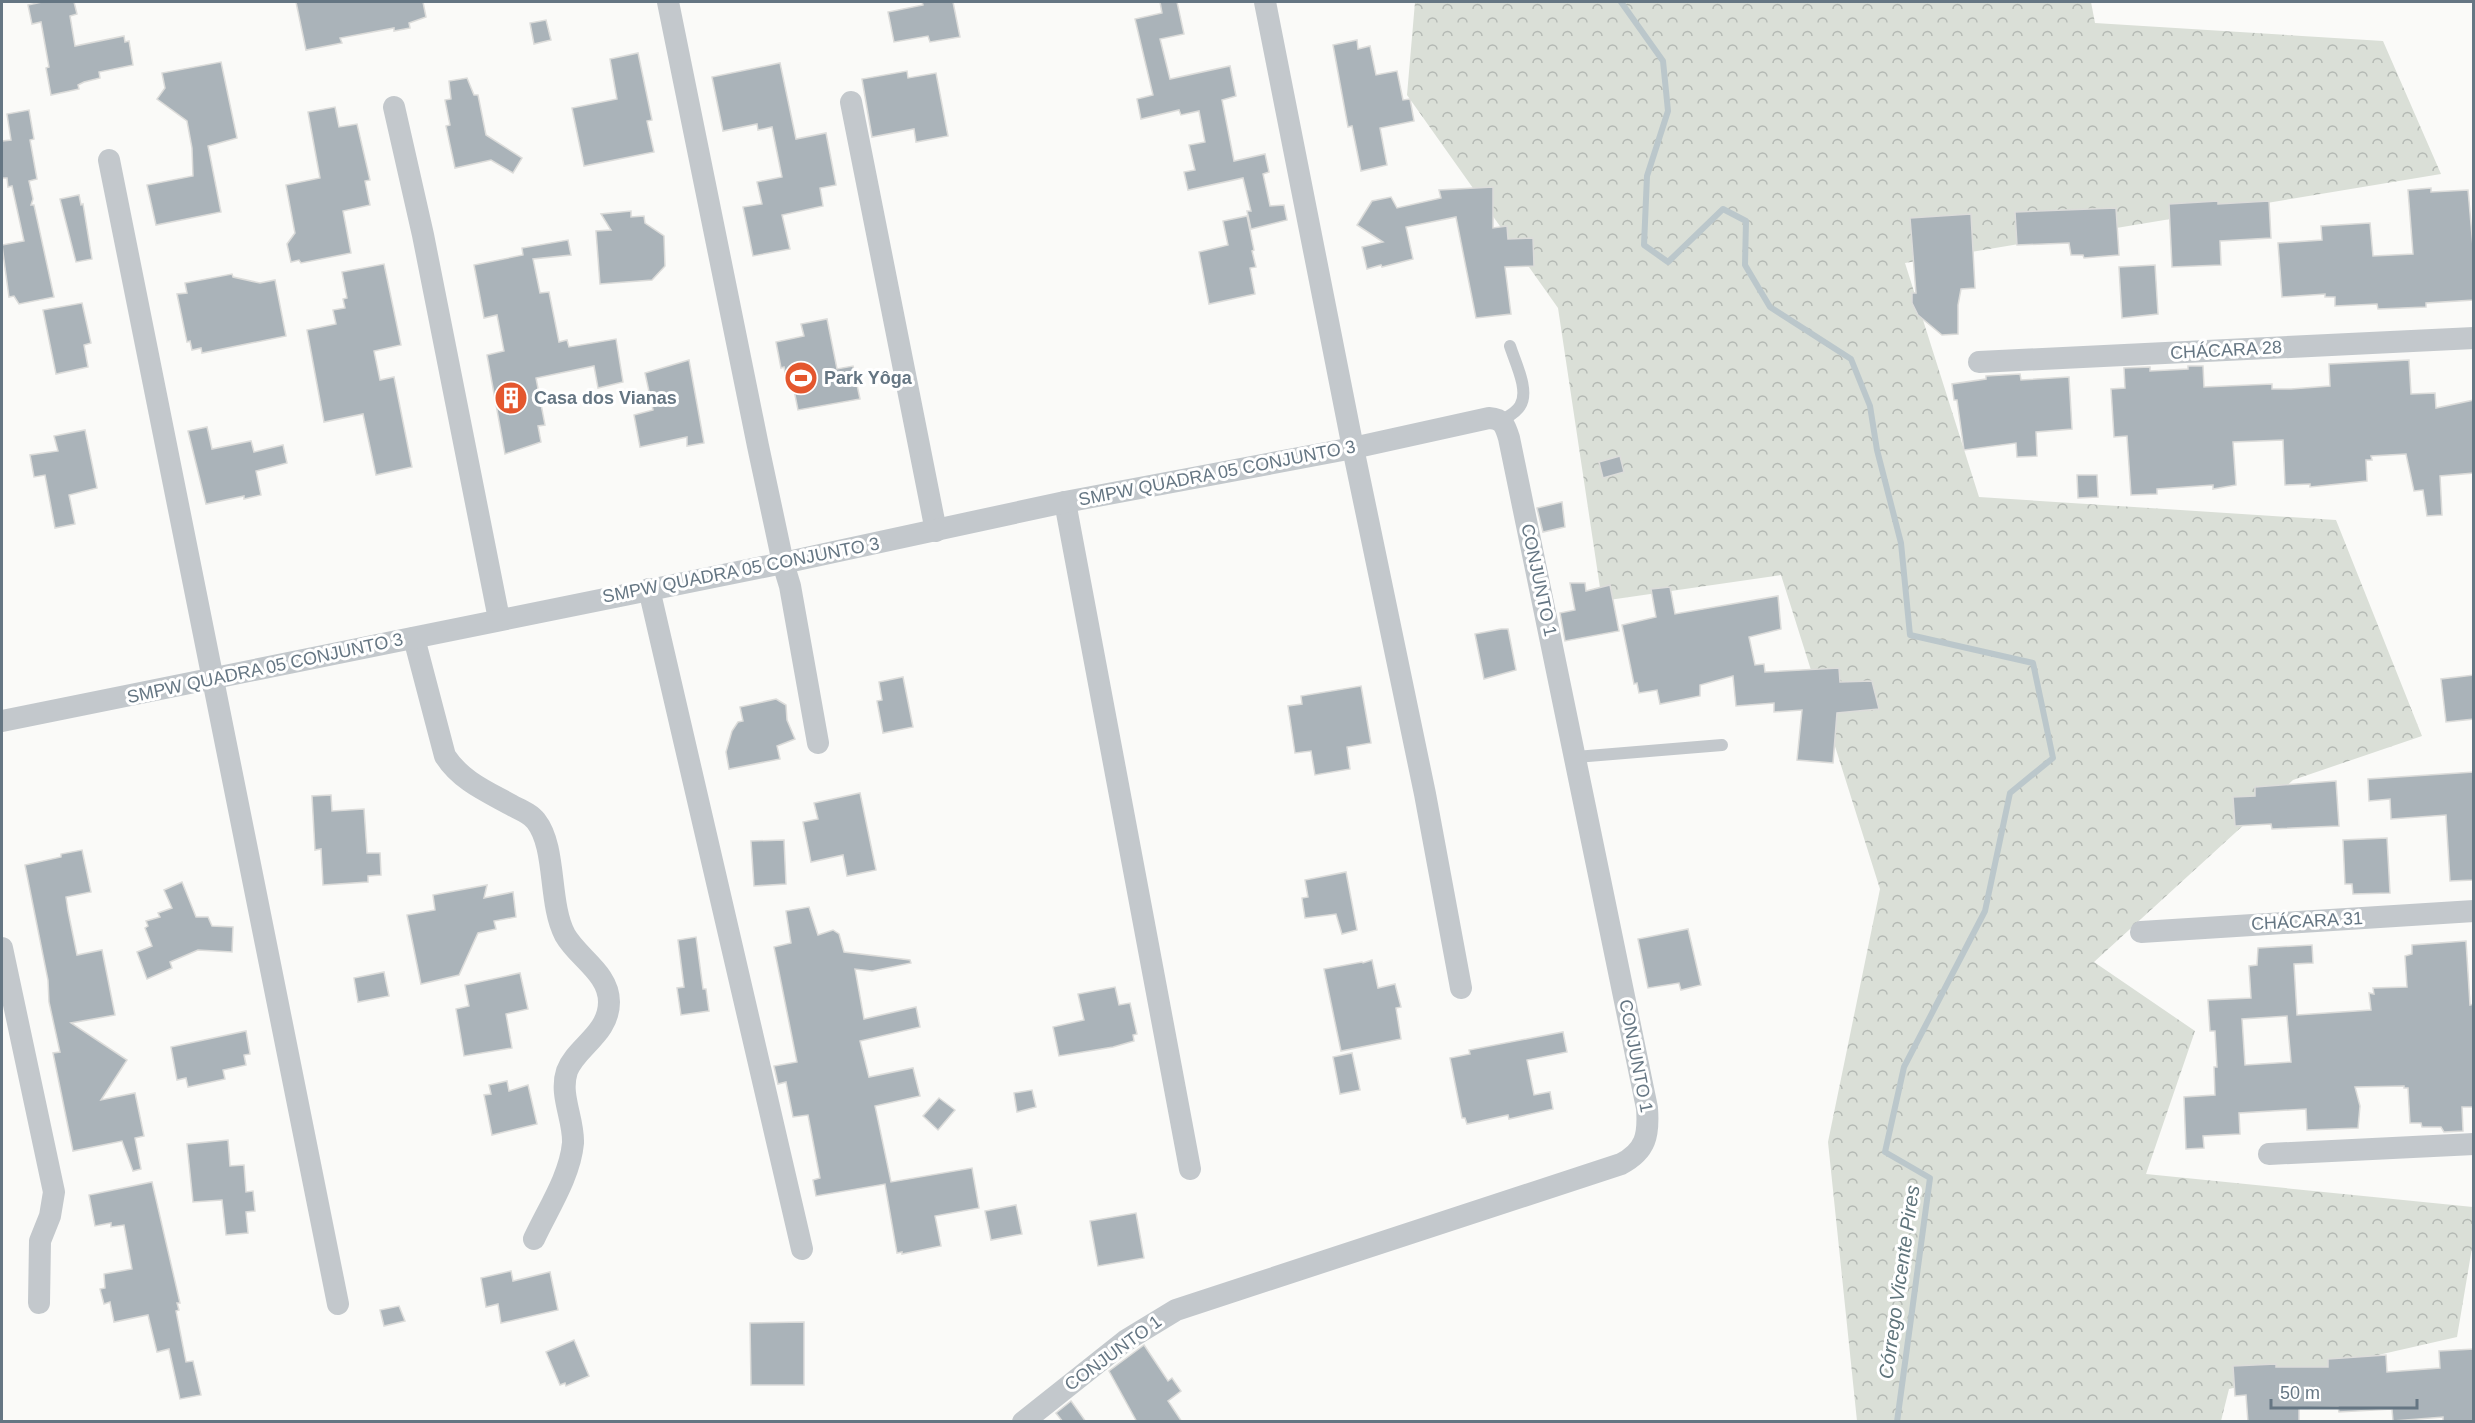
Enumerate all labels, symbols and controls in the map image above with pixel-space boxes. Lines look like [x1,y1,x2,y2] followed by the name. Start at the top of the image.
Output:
[2170,337,2282,363] street label: CHÁCARA 28
[783,360,819,396] sports icon: Park Yôga
[824,368,913,388] place label: Park Yôga
[493,380,529,416] building icon: Casa dos Vianas
[534,388,677,408] place label: Casa dos Vianas
[1077,436,1357,510] street label: SMPW QUADRA 05 CONJUNTO 3
[1517,522,1561,638] street label: CONJUNTO 1
[601,533,881,607] street label: SMPW QUADRA 05 CONJUNTO 3
[125,629,405,707] street label: SMPW QUADRA 05 CONJUNTO 3
[2251,908,2363,934] street label: CHÁCARA 31
[1615,998,1657,1114] street label: CONJUNTO 1
[1875,1184,1923,1380] water label: Córrego Vicente Pires
[1061,1311,1165,1395] street label: CONJUNTO 1
[2271,1372,2416,1410] scale bar
[2280,1383,2320,1403] text: 50 m

